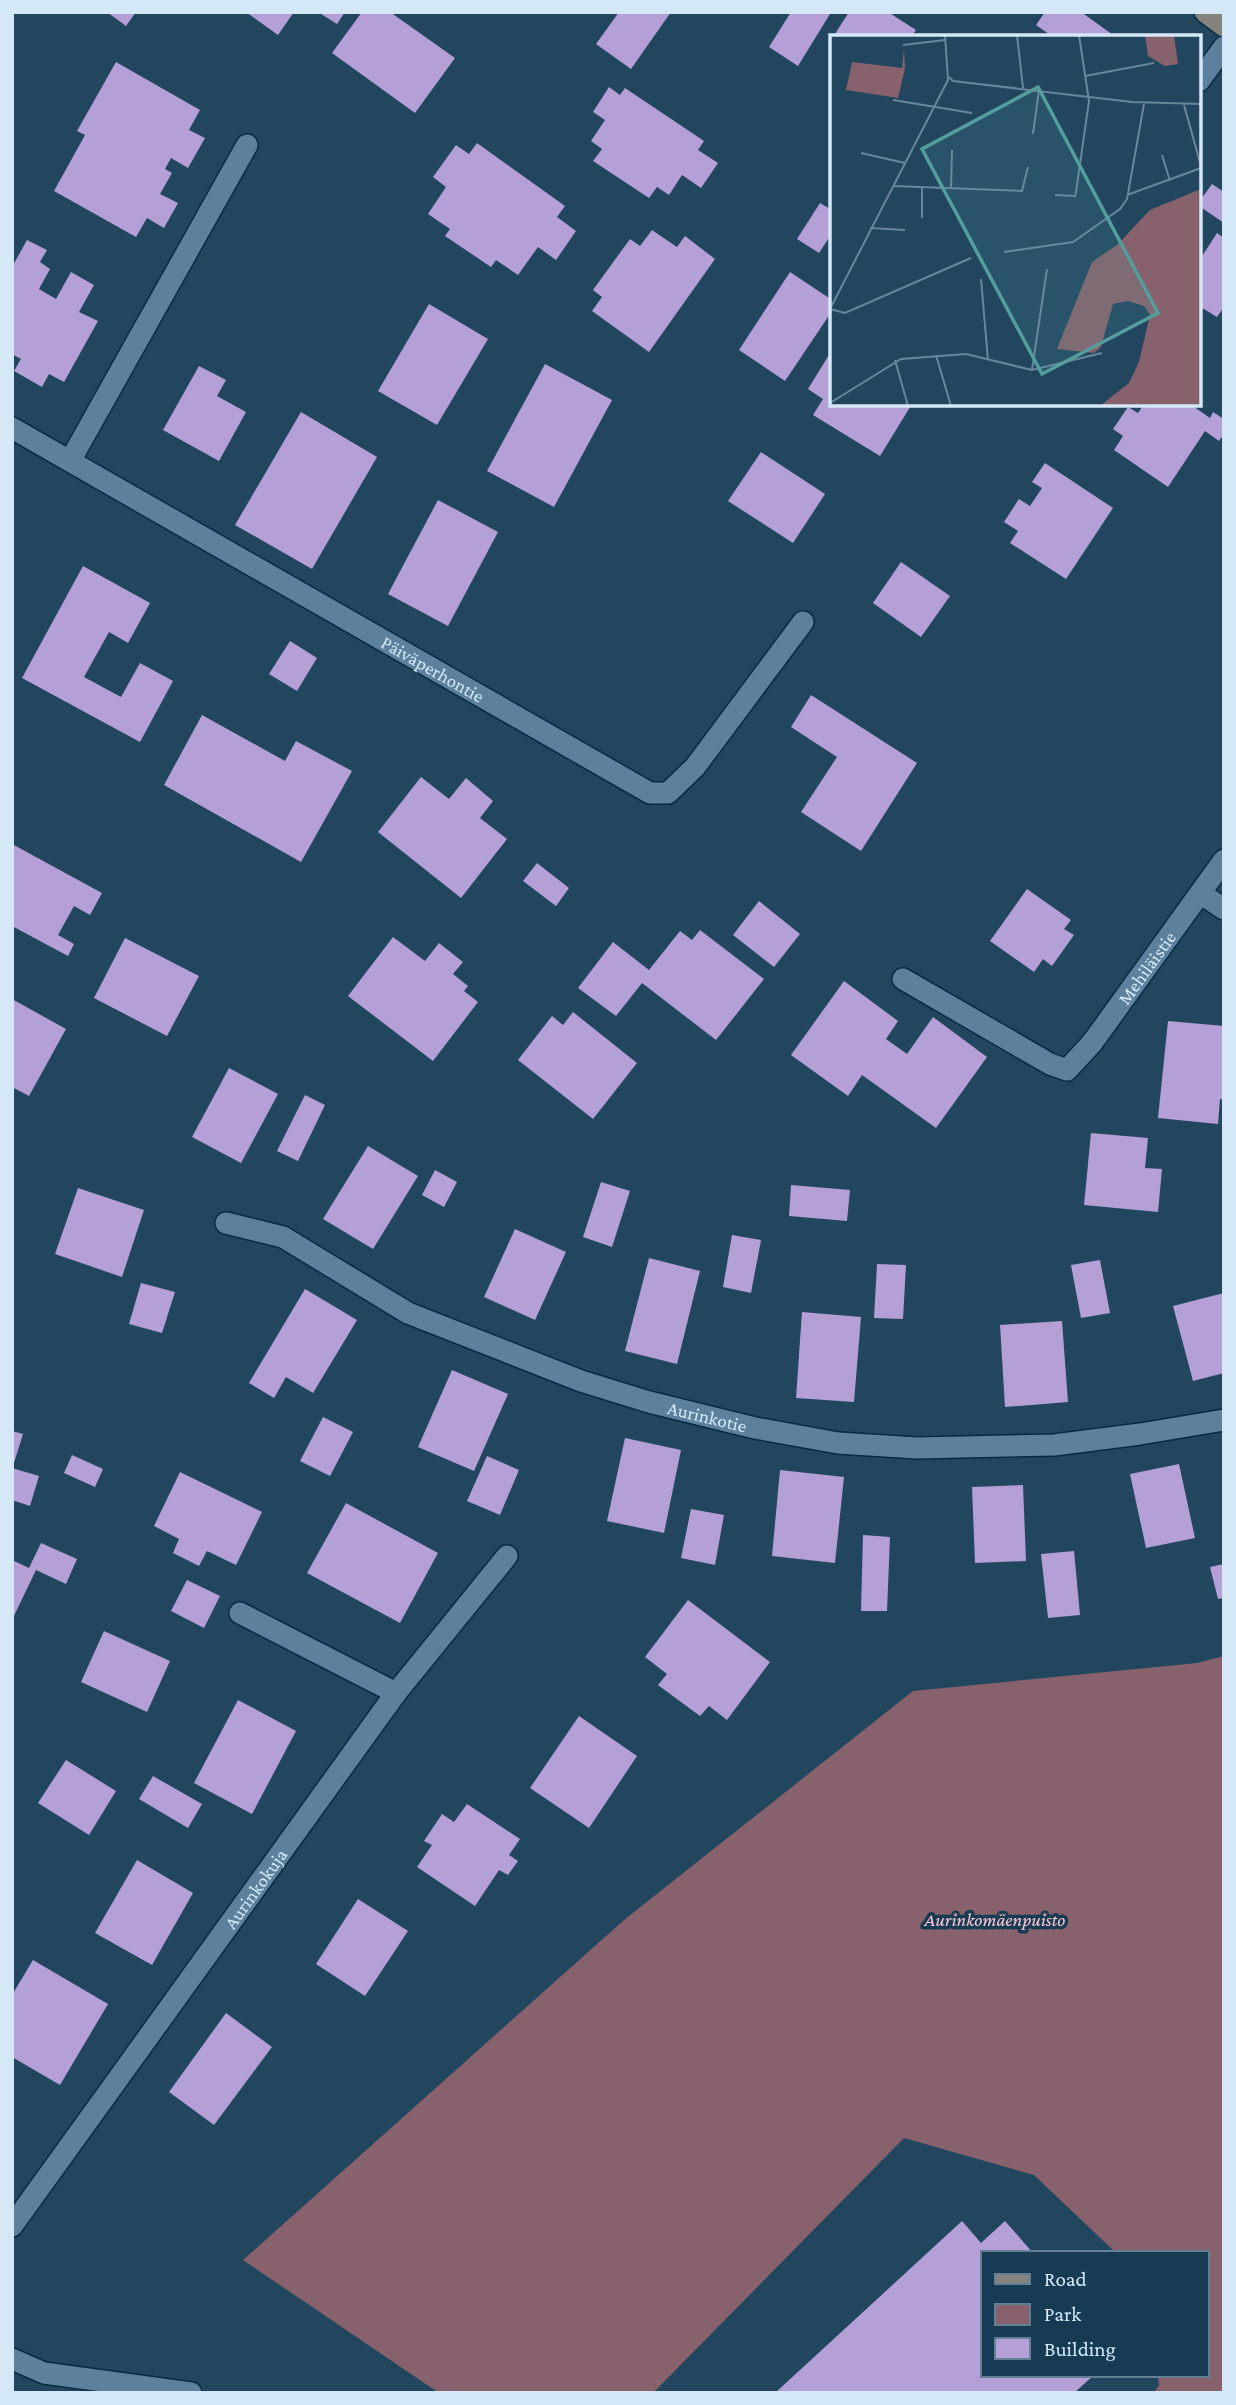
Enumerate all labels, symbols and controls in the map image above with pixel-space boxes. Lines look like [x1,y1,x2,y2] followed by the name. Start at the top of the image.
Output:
[830,35,1201,406] inset map
[378,632,488,707] street label: Päiväperhontie
[1113,927,1180,1009] street label: Mehiläistie
[665,1397,749,1437] street label: Aurinkotie
[220,1844,292,1933] street label: Aurinkokuja
[924,1909,1065,1930] park label: Aurinkomäenpuisto
[981,2251,1208,2377] legend
[1044,2267,1087,2291] text: Road
[1044,2302,1081,2326] text: Park
[1044,2337,1116,2361] text: Building

